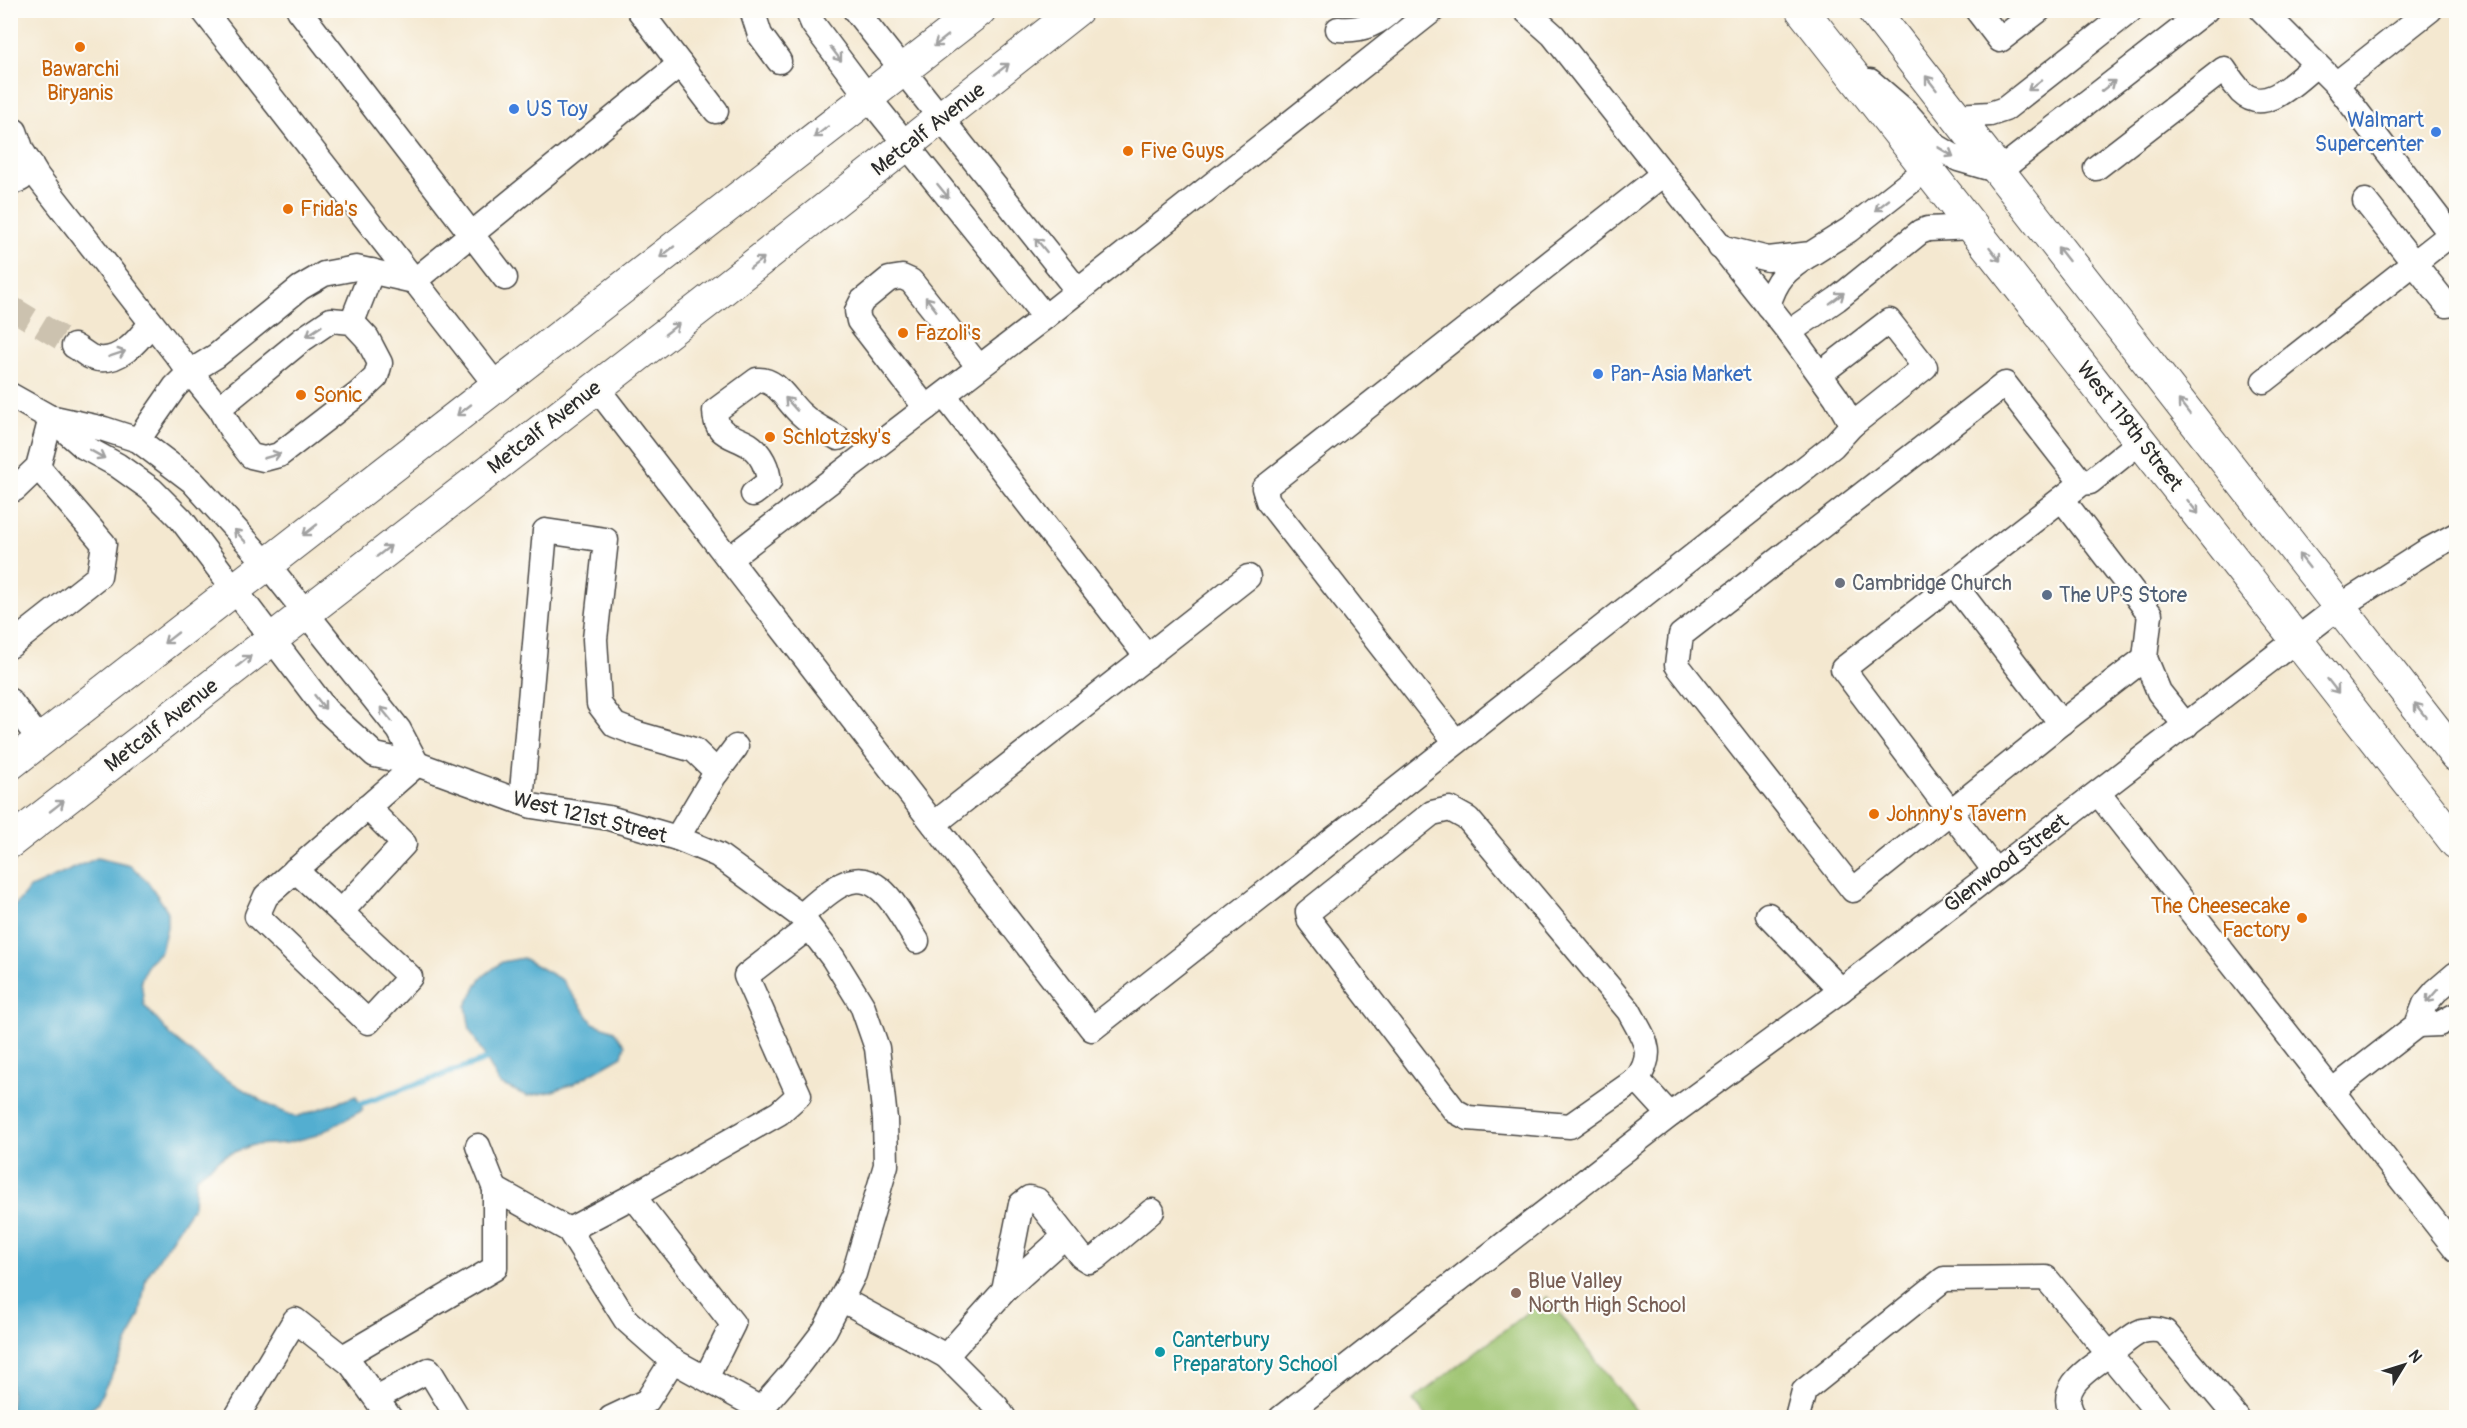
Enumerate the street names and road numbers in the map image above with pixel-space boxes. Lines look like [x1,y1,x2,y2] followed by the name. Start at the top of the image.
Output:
[866,76,991,182] street label: Metcalf Avenue
[2070,356,2189,497] street label: West 119th Street
[482,374,607,480] street label: Metcalf Avenue
[99,672,224,778] street label: Metcalf Avenue
[510,785,670,850] street label: West 121st Street
[1939,807,2074,919] street label: Glenwood Street

